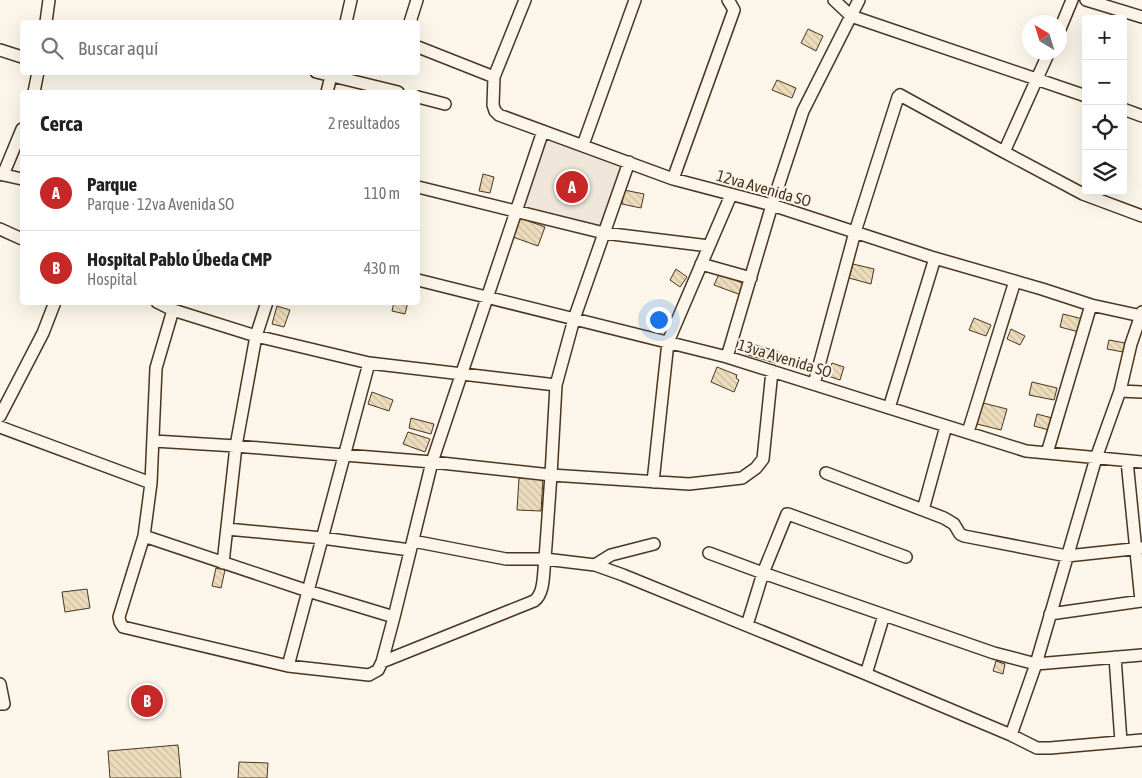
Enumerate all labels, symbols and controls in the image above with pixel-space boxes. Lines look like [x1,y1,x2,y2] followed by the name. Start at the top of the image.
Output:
[1022,15,1067,60] north arrow
[1082,15,1127,195] map controls
[1082,15,1127,60] button: +
[20,20,420,75] search box
[38,34,66,62] icon: search
[78,37,158,59] text: Buscar aquí
[1082,60,1127,105] button: −
[1082,105,1127,150] button: locate
[40,111,83,135] text: Cerca
[328,114,400,132] text: 2 resultados
[1082,150,1127,195] button: layers
[715,166,813,210] street label: 12va Avenida SO
[556,168,588,206] pin: A
[87,173,137,195] text: Parque
[52,184,60,202] text: A
[364,184,400,202] text: 110 m
[87,195,234,213] text: Parque · 12va Avenida SO
[87,248,272,270] text: Hospital Pablo Úbeda CMP
[52,259,60,277] text: B
[364,259,400,277] text: 430 m
[87,270,137,288] text: Hospital
[646,307,672,333] your location
[736,335,834,381] street label: 13va Avenida SO
[131,682,163,720] pin: B

